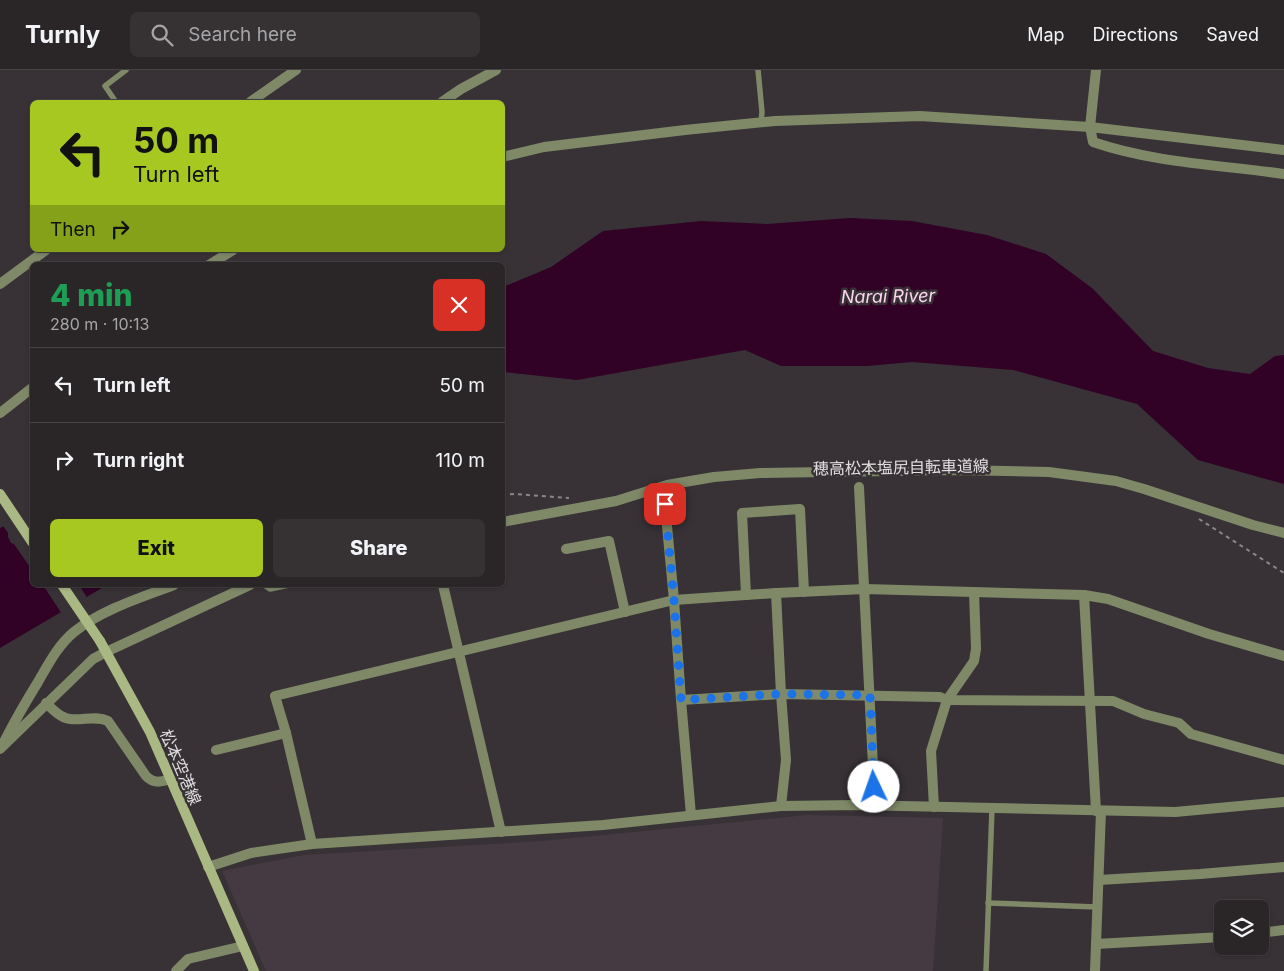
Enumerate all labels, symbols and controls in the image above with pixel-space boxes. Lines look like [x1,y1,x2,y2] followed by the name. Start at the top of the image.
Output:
[130,12,480,57] search box
[25,20,100,49] text: Turnly
[148,21,176,49] icon: search
[188,23,297,46] text: Search here
[1027,24,1065,45] text: Map
[1093,24,1178,45] text: Directions
[1206,24,1259,45] text: Saved
[133,119,219,161] text: 50 m
[50,120,115,185] icon: left
[133,161,219,187] text: Turn left
[106,215,134,243] icon: right
[50,218,96,241] text: Then
[50,277,133,313] text: 4 min
[433,279,485,331] button: close
[841,285,937,307] water label: Narai River
[50,314,149,334] text: 280 m · 10:13
[50,371,78,399] icon: left
[93,374,171,397] text: Turn left
[439,374,485,397] text: 50 m
[50,446,78,474] icon: right
[93,449,184,472] text: Turn right
[436,449,485,472] text: 110 m
[813,455,989,479] street label: 穂高松本塩尻自転車道線
[644,483,686,525] pin
[651,490,679,518] icon: arrive
[50,519,263,577] button: Exit
[273,519,485,577] button: Share
[156,726,206,808] street label: 松本空港線
[847,760,899,812] position arrow
[1214,900,1269,955] map controls
[1214,900,1269,955] button: layers

